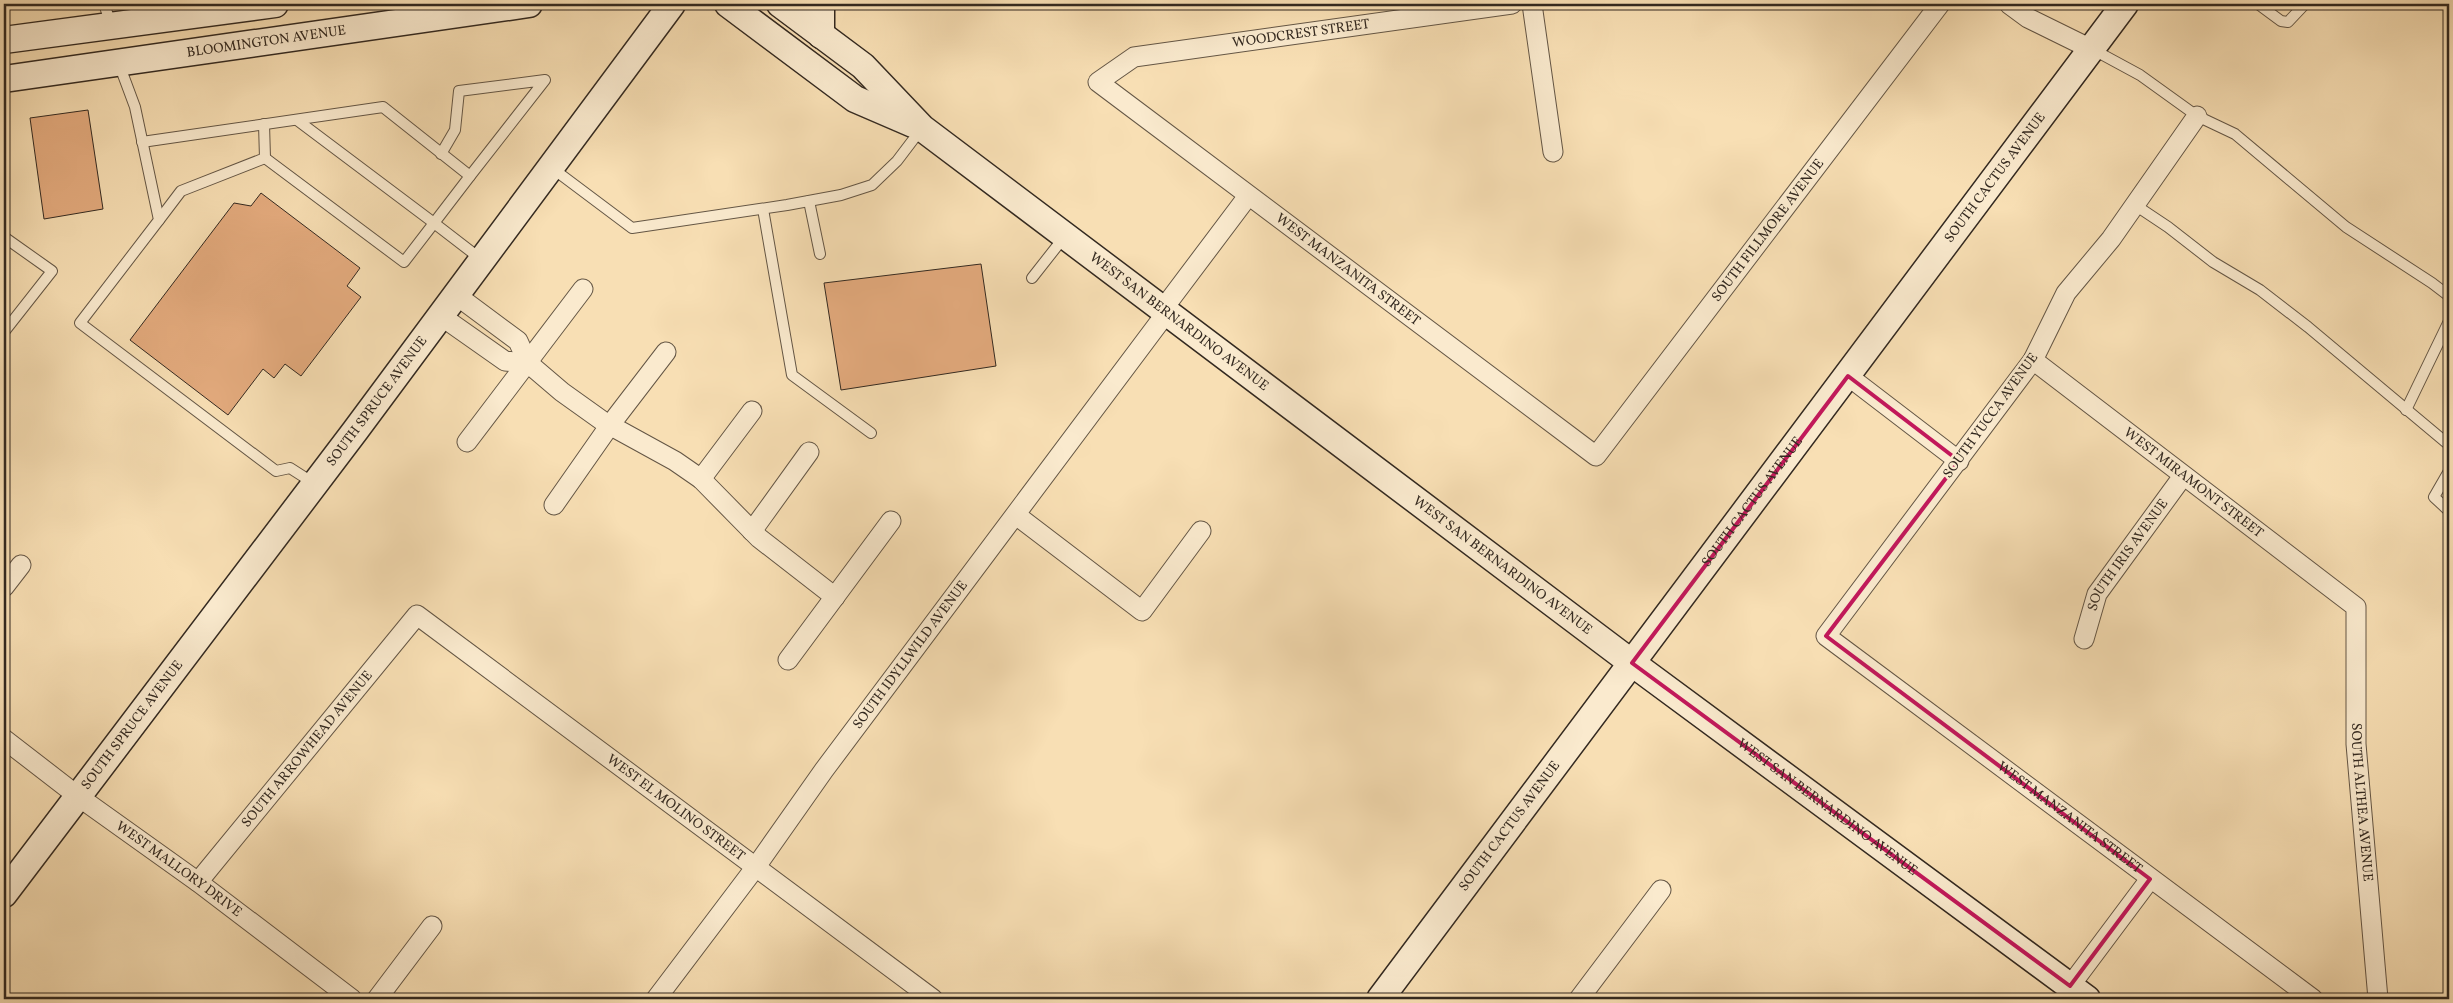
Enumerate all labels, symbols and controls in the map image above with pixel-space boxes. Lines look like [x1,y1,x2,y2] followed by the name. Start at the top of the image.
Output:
[1231,15,1371,53] street label: WOODCREST STREET
[185,21,347,62] street label: BLOOMINGTON AVENUE
[1940,109,2050,247] street label: SOUTH CACTUS AVENUE
[1707,155,1828,306] street label: SOUTH FILLMORE AVENUE
[1272,209,1424,330] street label: WEST MANZANITA STREET
[1085,248,1273,395] street label: WEST SAN BERNARDINO AVENUE
[322,332,432,470] street label: SOUTH SPRUCE AVENUE
[1939,349,2043,483] street label: SOUTH YUCCA AVENUE
[2120,423,2267,542] street label: WEST MIRAMONT STREET
[1697,433,1807,571] street label: SOUTH CACTUS AVENUE
[1409,492,1596,639] street label: WEST SAN BERNARDINO AVENUE
[2083,495,2173,613] street label: SOUTH IRIS AVENUE
[848,577,972,733] street label: SOUTH IDYLLWILD AVENUE
[77,656,187,794] street label: SOUTH SPRUCE AVENUE
[237,667,377,831] street label: SOUTH ARROWHEAD AVENUE
[2346,723,2377,882] street label: SOUTH ALTHEA AVENUE
[1733,734,1921,880] street label: WEST SAN BERNARDINO AVENUE
[603,750,749,865] street label: WEST EL MOLINO STREET
[1454,757,1565,895] street label: SOUTH CACTUS AVENUE
[1993,757,2146,878] street label: WEST MANZANITA STREET
[112,817,246,922] street label: WEST MALLORY DRIVE

